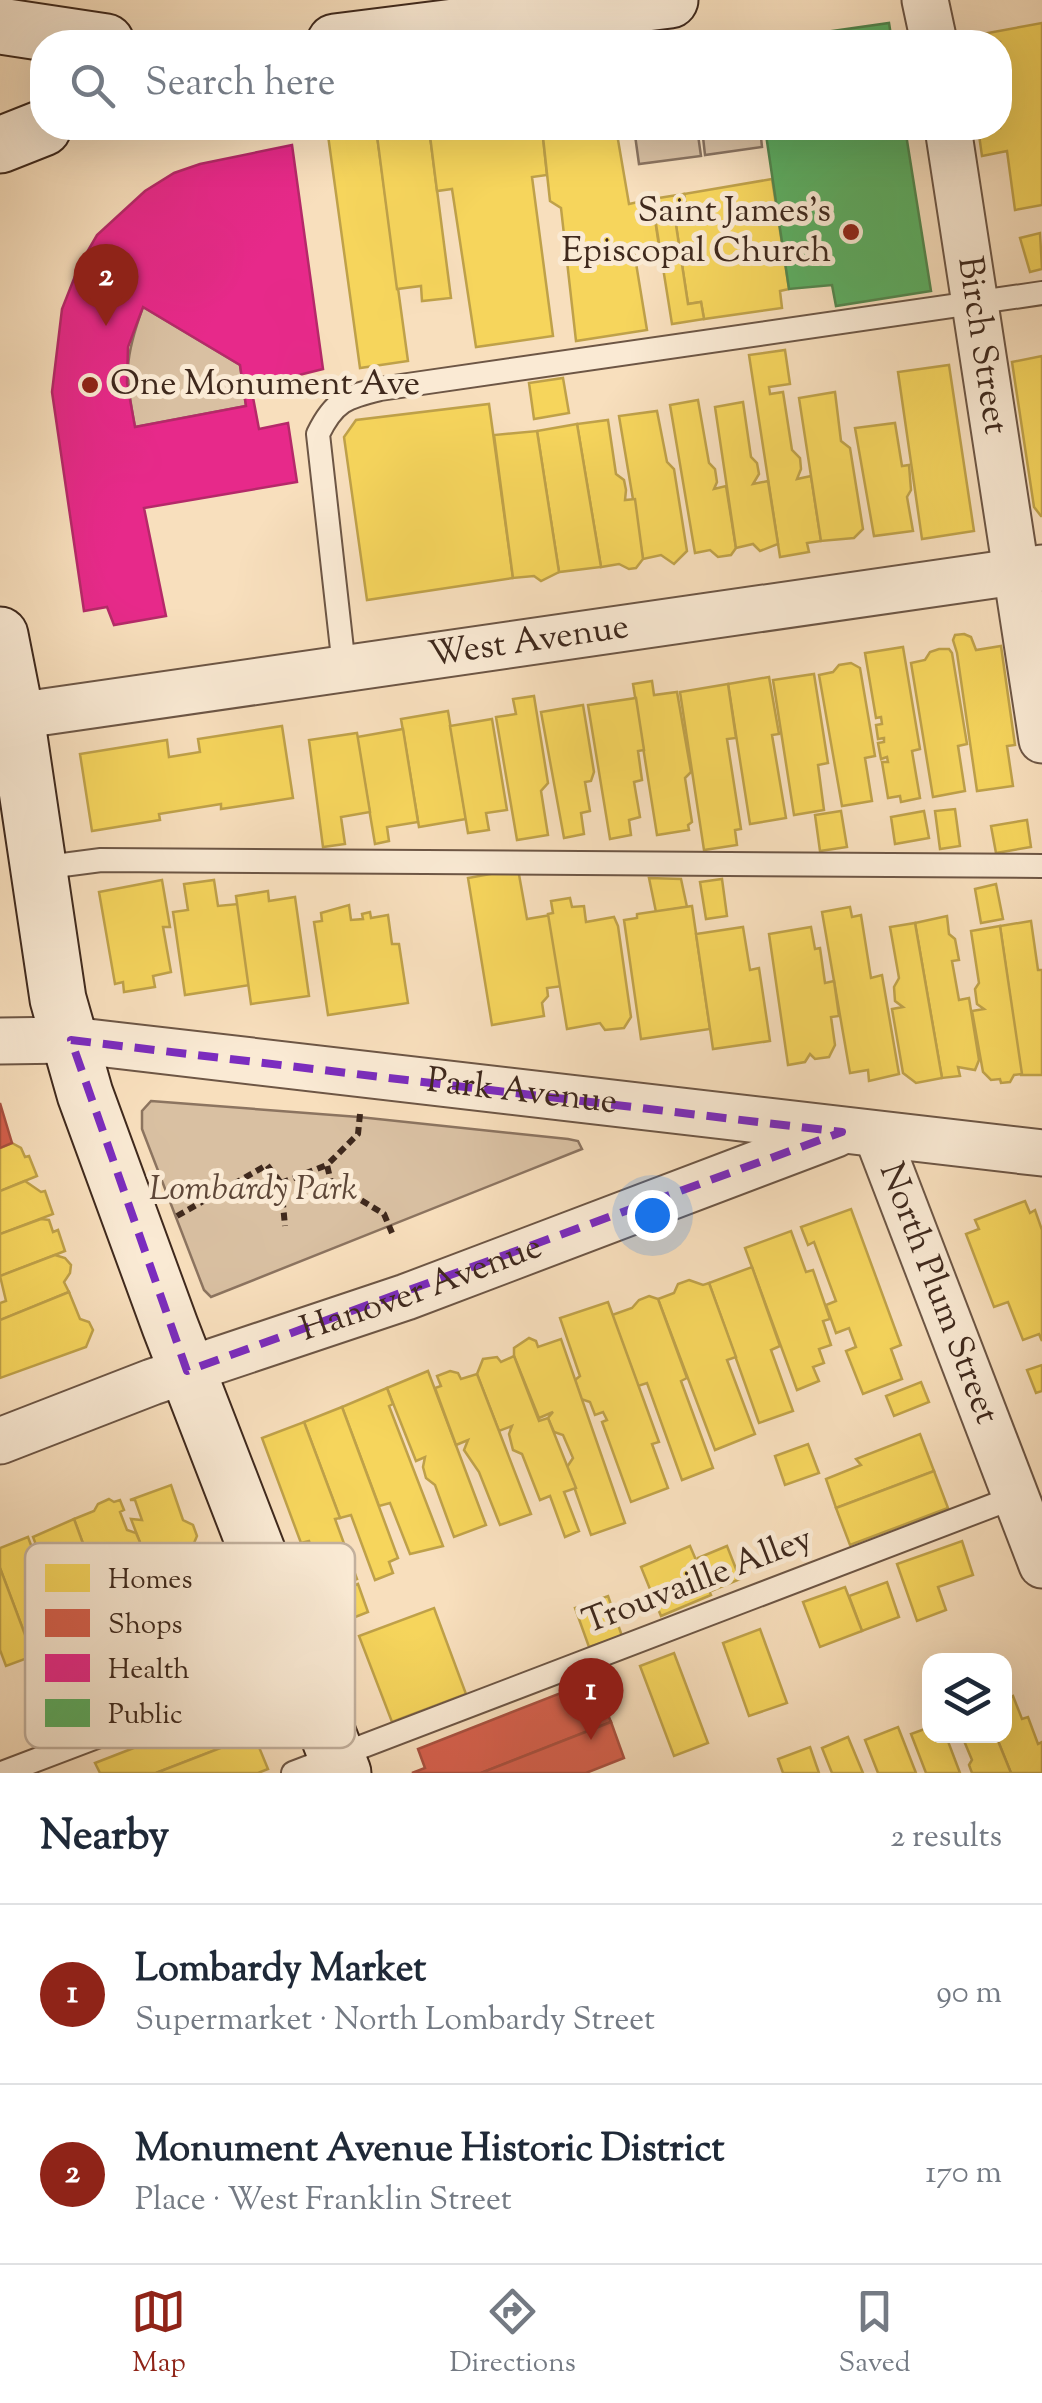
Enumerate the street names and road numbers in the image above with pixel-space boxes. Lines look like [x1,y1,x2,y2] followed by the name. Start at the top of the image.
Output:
[943,253,1020,438] street label: Birch Street
[425,602,632,682] street label: West Avenue
[424,1056,620,1129] street label: Park Avenue
[865,1156,1011,1432] street label: North Plum Street
[294,1222,550,1356] street label: Hanover Avenue
[576,1515,820,1649] street label: Trouvaille Alley

